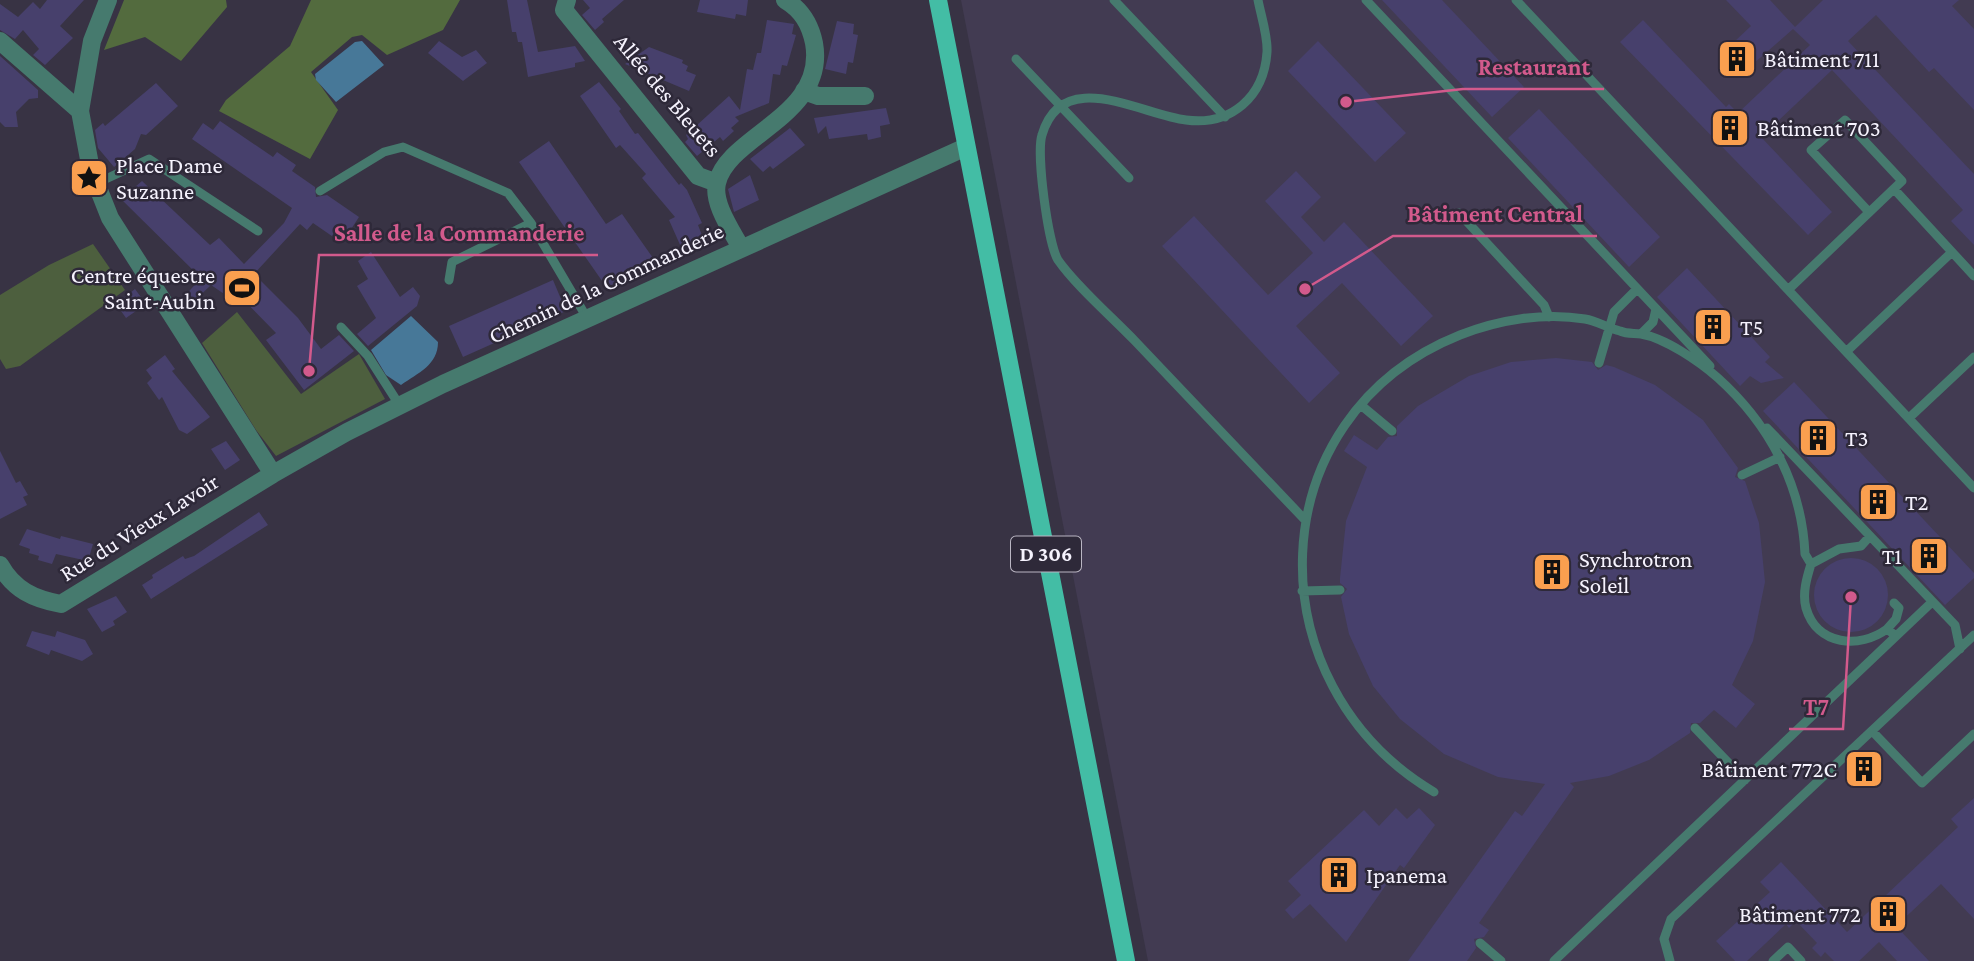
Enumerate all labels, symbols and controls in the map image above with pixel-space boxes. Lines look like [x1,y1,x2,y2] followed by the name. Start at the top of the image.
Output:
[609,28,727,162] street label: Allée des Bleuets
[1716,38,1758,80] building icon: Bâtiment 711
[1463,44,1604,89] callout: Restaurant
[1764,46,1880,72] place label: Bâtiment 711
[1478,53,1590,80] text: Restaurant
[1709,107,1751,149] building icon: Bâtiment 703
[1757,115,1881,141] place label: Bâtiment 703
[116,152,223,204] place label: Place Dame Suzanne
[68,157,110,199] place icon: Place Dame Suzanne
[1393,191,1597,236] callout: Bâtiment Central
[1407,200,1583,227] text: Bâtiment Central
[319,210,598,255] callout: Salle de la Commanderie
[484,217,728,349] street label: Chemin de la Commanderie
[334,219,584,246] text: Salle de la Commanderie
[71,262,215,314] place label: Centre équestre Saint-Aubin
[221,267,263,309] sports icon: Centre équestre Saint-Aubin
[1692,306,1734,348] building icon: T5
[1740,314,1763,340] place label: T5
[1797,417,1839,459] building icon: T3
[1845,425,1868,451] place label: T3
[55,468,223,586] street label: Rue du Vieux Lavoir
[1857,481,1899,523] building icon: T2
[1905,489,1929,515] place label: T2
[1908,535,1950,577] building icon: T1
[1011,536,1081,572] road number: D 306
[1882,543,1902,569] place label: T1
[1579,546,1692,598] place label: Synchrotron Soleil
[1531,551,1573,593] building icon: Synchrotron Soleil
[1789,684,1843,729] callout: T7
[1803,693,1829,720] text: T7
[1843,748,1885,790] building icon: Bâtiment 772C
[1702,756,1837,782] place label: Bâtiment 772C
[1318,854,1360,896] building icon: Ipanema
[1366,862,1448,888] place label: Ipanema
[1867,893,1909,935] building icon: Bâtiment 772
[1739,901,1861,927] place label: Bâtiment 772

